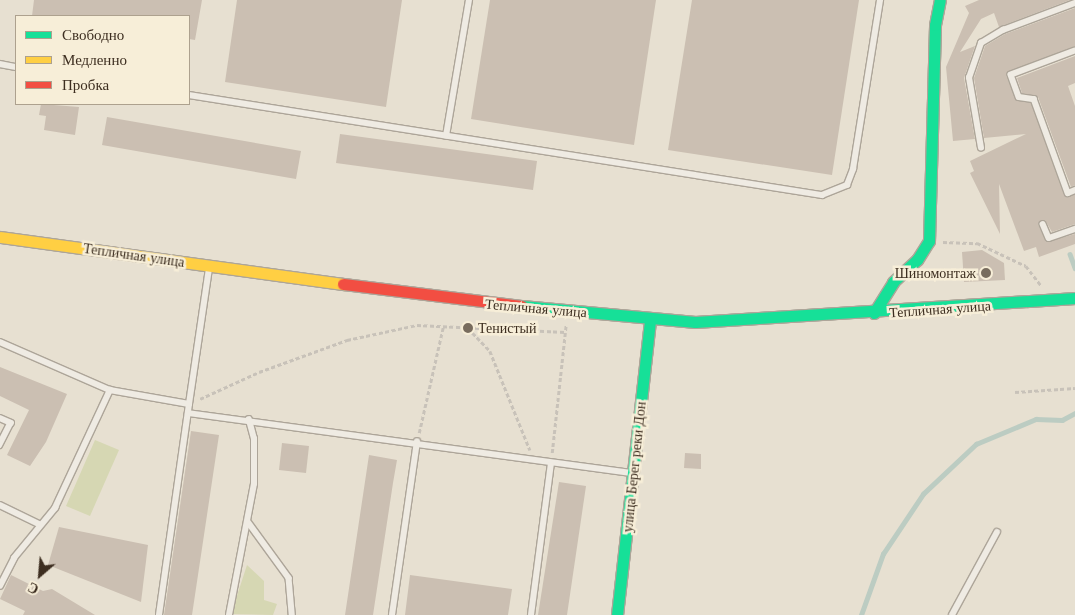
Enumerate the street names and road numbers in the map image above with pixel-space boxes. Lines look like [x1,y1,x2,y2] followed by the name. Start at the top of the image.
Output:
[82,240,186,270] street label: Тепличная улица
[484,295,588,321] street label: Тепличная улица
[889,297,991,321] street label: Тепличная улица
[619,401,649,533] street label: улица Берег реки Дон

